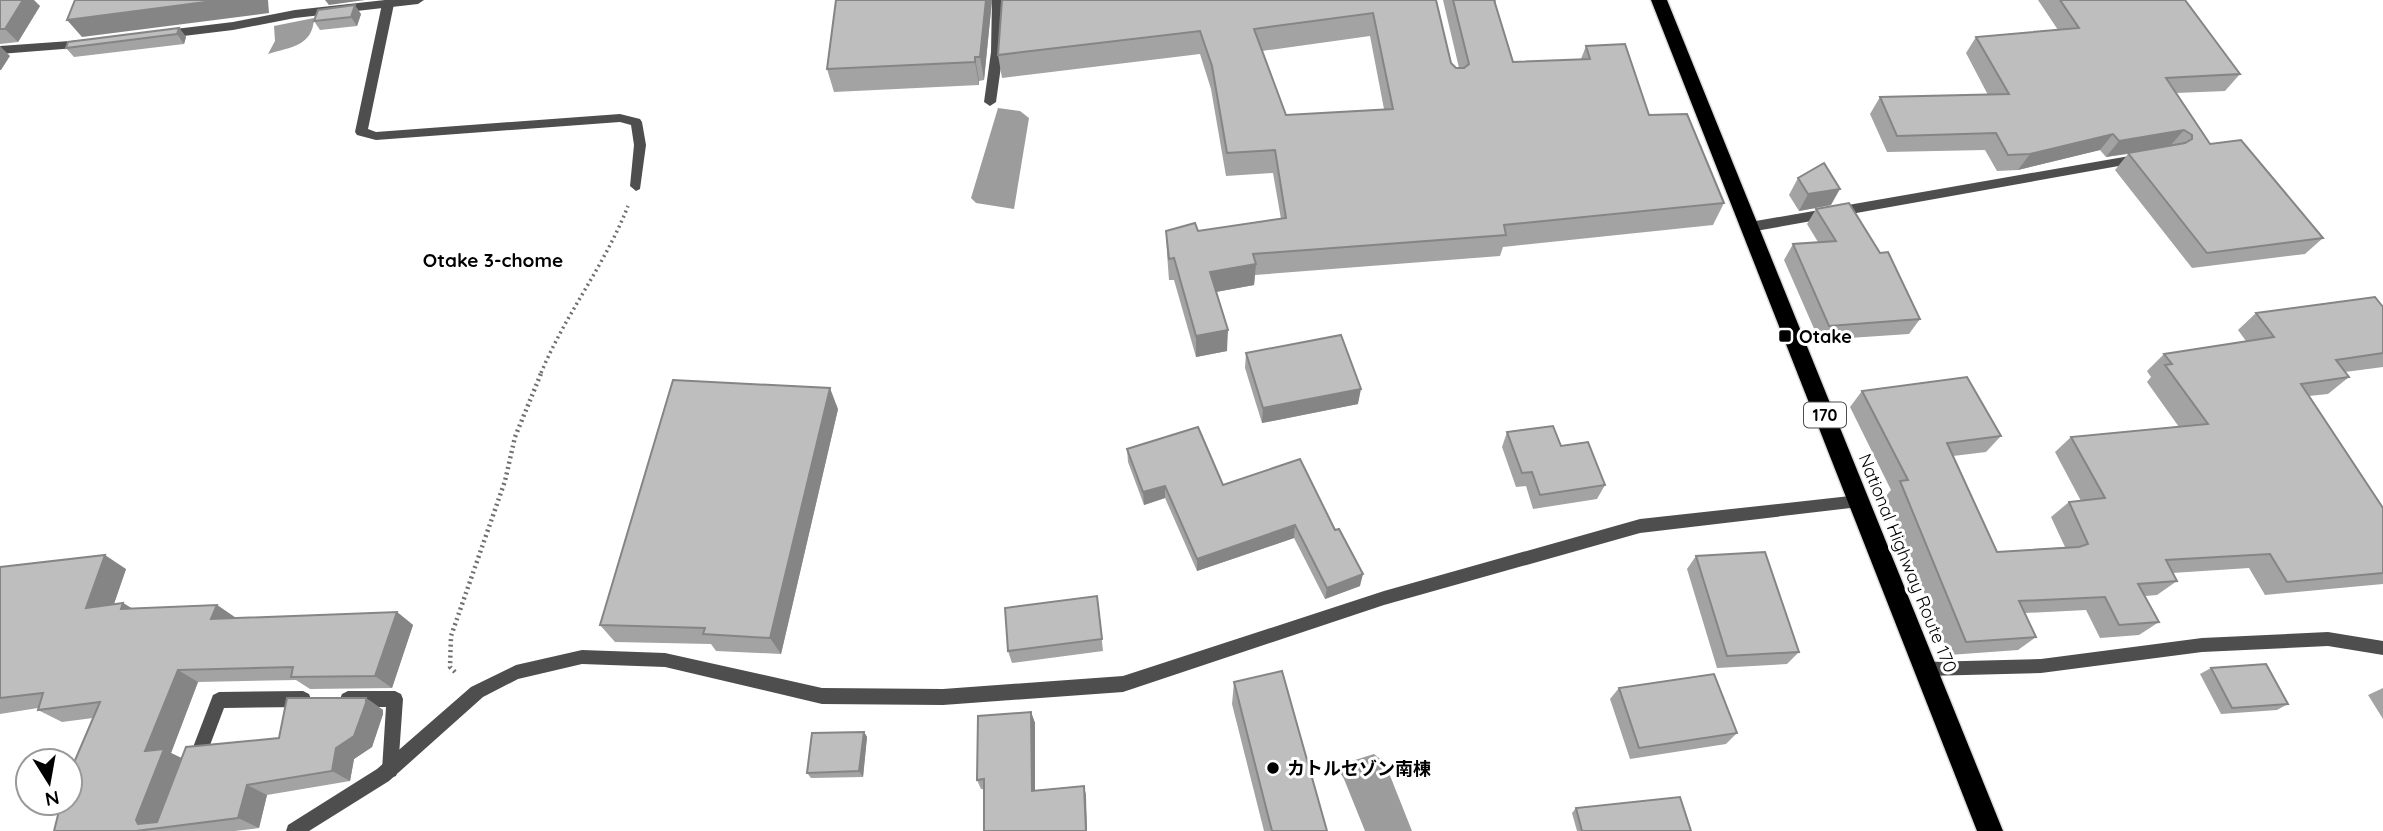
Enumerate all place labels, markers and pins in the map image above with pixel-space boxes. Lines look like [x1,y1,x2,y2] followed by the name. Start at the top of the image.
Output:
[1799,325,1852,348] place label: Otake
[1777,328,1793,344] marker: Otake
[1287,757,1431,780] place label: カトルセゾン南棟
[1265,760,1281,776] marker: カトルセゾン南棟

